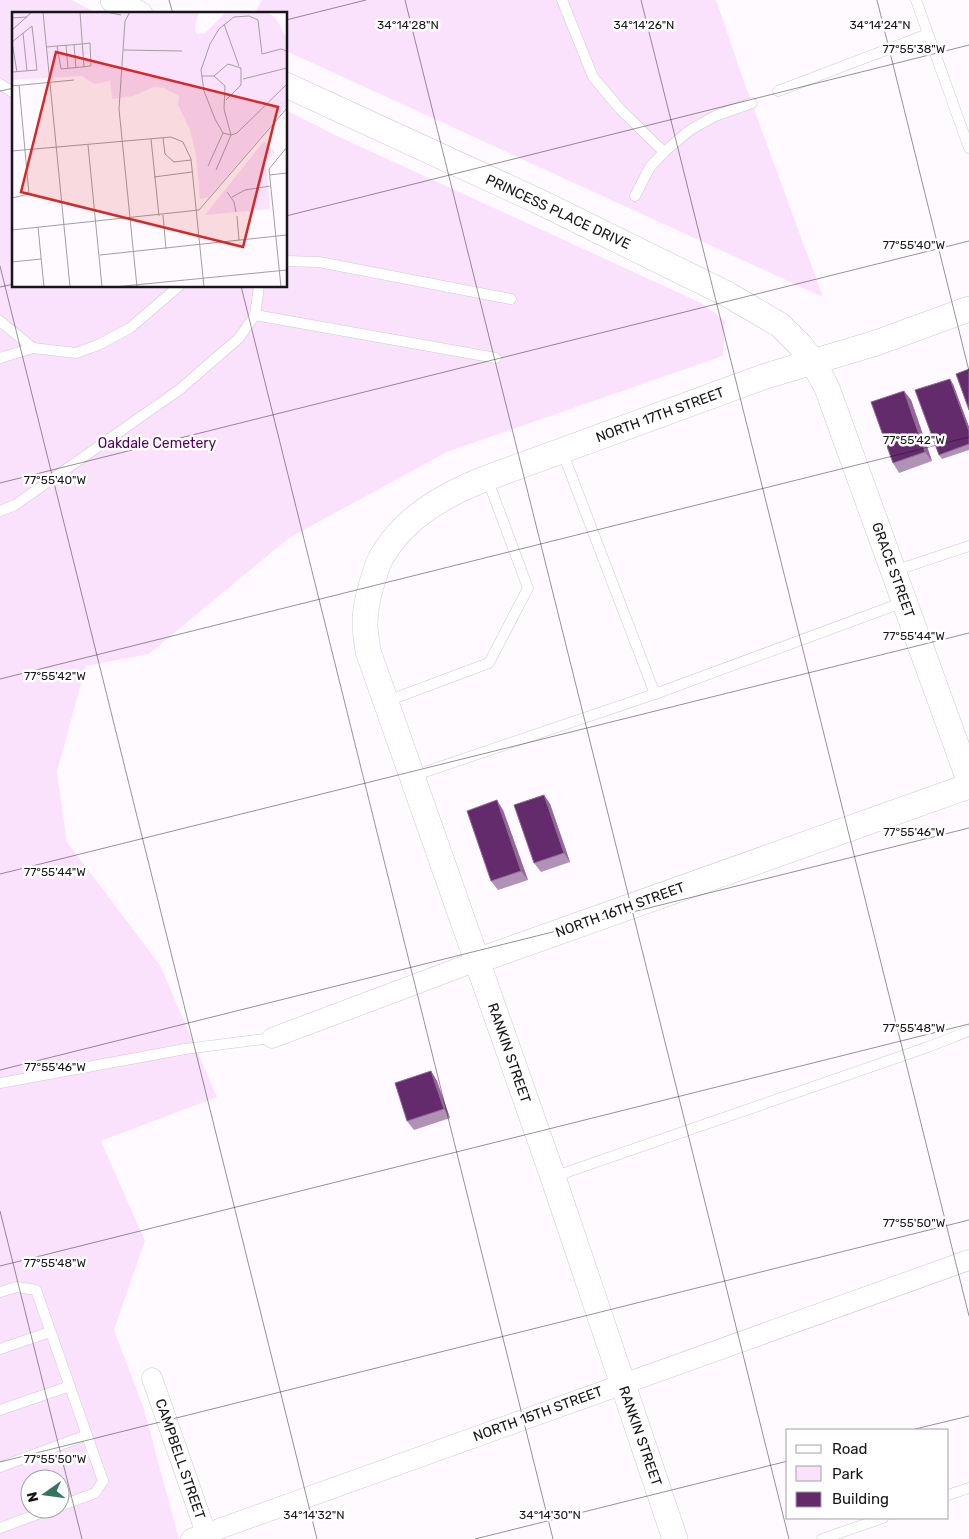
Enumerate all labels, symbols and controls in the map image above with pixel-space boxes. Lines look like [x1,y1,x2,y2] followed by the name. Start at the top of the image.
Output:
[12,12,288,288] inset map
[377,18,439,32] text: 34°14'28"N
[614,18,674,32] text: 34°14'26"N
[849,18,911,32] text: 34°14'24"N
[883,42,946,56] text: 77°55'38"W
[483,171,633,253] street label: PRINCESS PLACE DRIVE
[883,238,946,252] text: 77°55'40"W
[593,384,727,446] street label: NORTH 17TH STREET
[883,433,945,447] text: 77°55'42"W
[98,435,217,452] park label: Oakdale Cemetery
[24,473,87,487] text: 77°55'40"W
[868,520,918,620] street label: GRACE STREET
[883,629,945,643] text: 77°55'44"W
[24,669,86,683] text: 77°55'42"W
[883,825,945,839] text: 77°55'46"W
[24,865,86,879] text: 77°55'44"W
[553,879,687,941] street label: NORTH 16TH STREET
[484,1001,534,1105] street label: RANKIN STREET
[883,1021,946,1035] text: 77°55'48"W
[24,1060,86,1074] text: 77°55'46"W
[883,1216,946,1230] text: 77°55'50"W
[24,1256,87,1270] text: 77°55'48"W
[471,1383,605,1445] street label: NORTH 15TH STREET
[615,1384,665,1488] street label: RANKIN STREET
[151,1397,209,1521] street label: CAMPBELL STREET
[786,1429,949,1519] legend
[832,1440,868,1458] text: Road
[24,1452,87,1466] text: 77°55'50"W
[832,1465,863,1483] text: Park
[20,1469,70,1519] north arrow
[23,1490,42,1504] text: N
[832,1490,889,1508] text: Building
[283,1508,345,1522] text: 34°14'32"N
[519,1508,581,1522] text: 34°14'30"N

